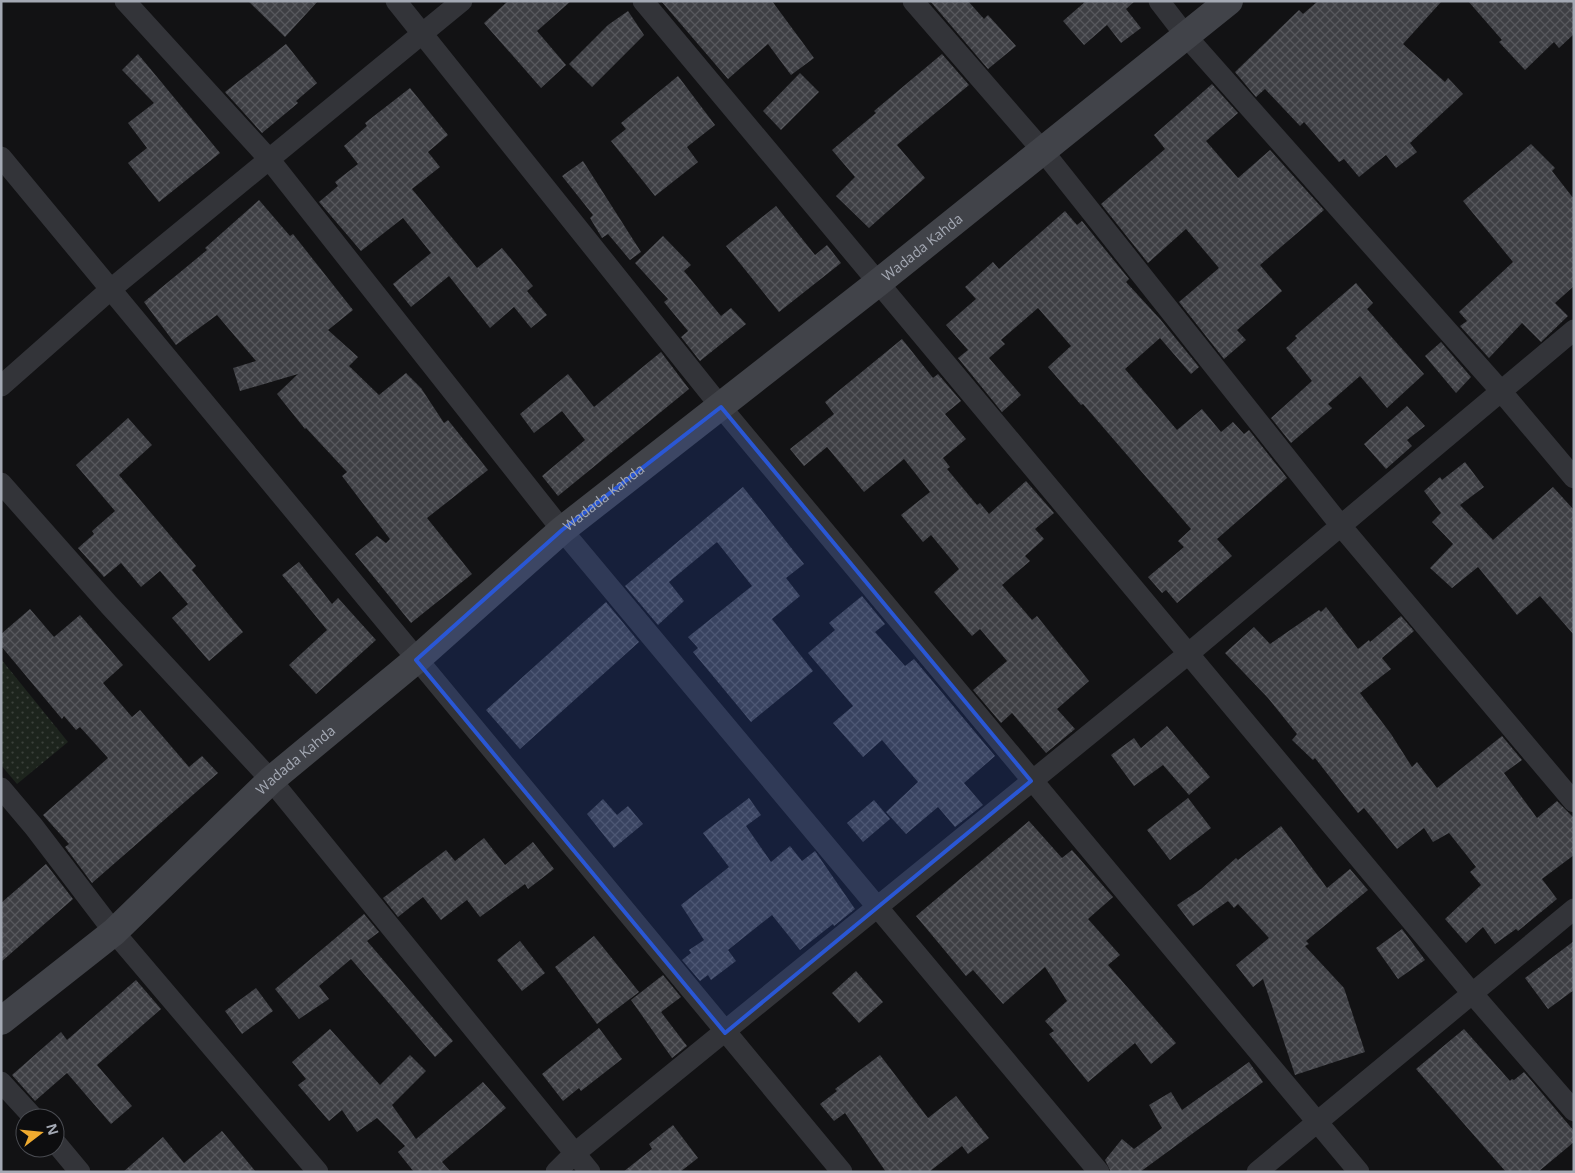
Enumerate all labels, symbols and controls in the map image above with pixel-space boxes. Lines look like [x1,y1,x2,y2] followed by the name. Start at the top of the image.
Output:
[878,209,966,285] street label: Wadada Kahda
[559,459,648,535] street label: Wadada Kahda
[251,721,339,799] street label: Wadada Kahda
[15,1108,65,1158] north arrow
[42,1121,64,1137] text: N

